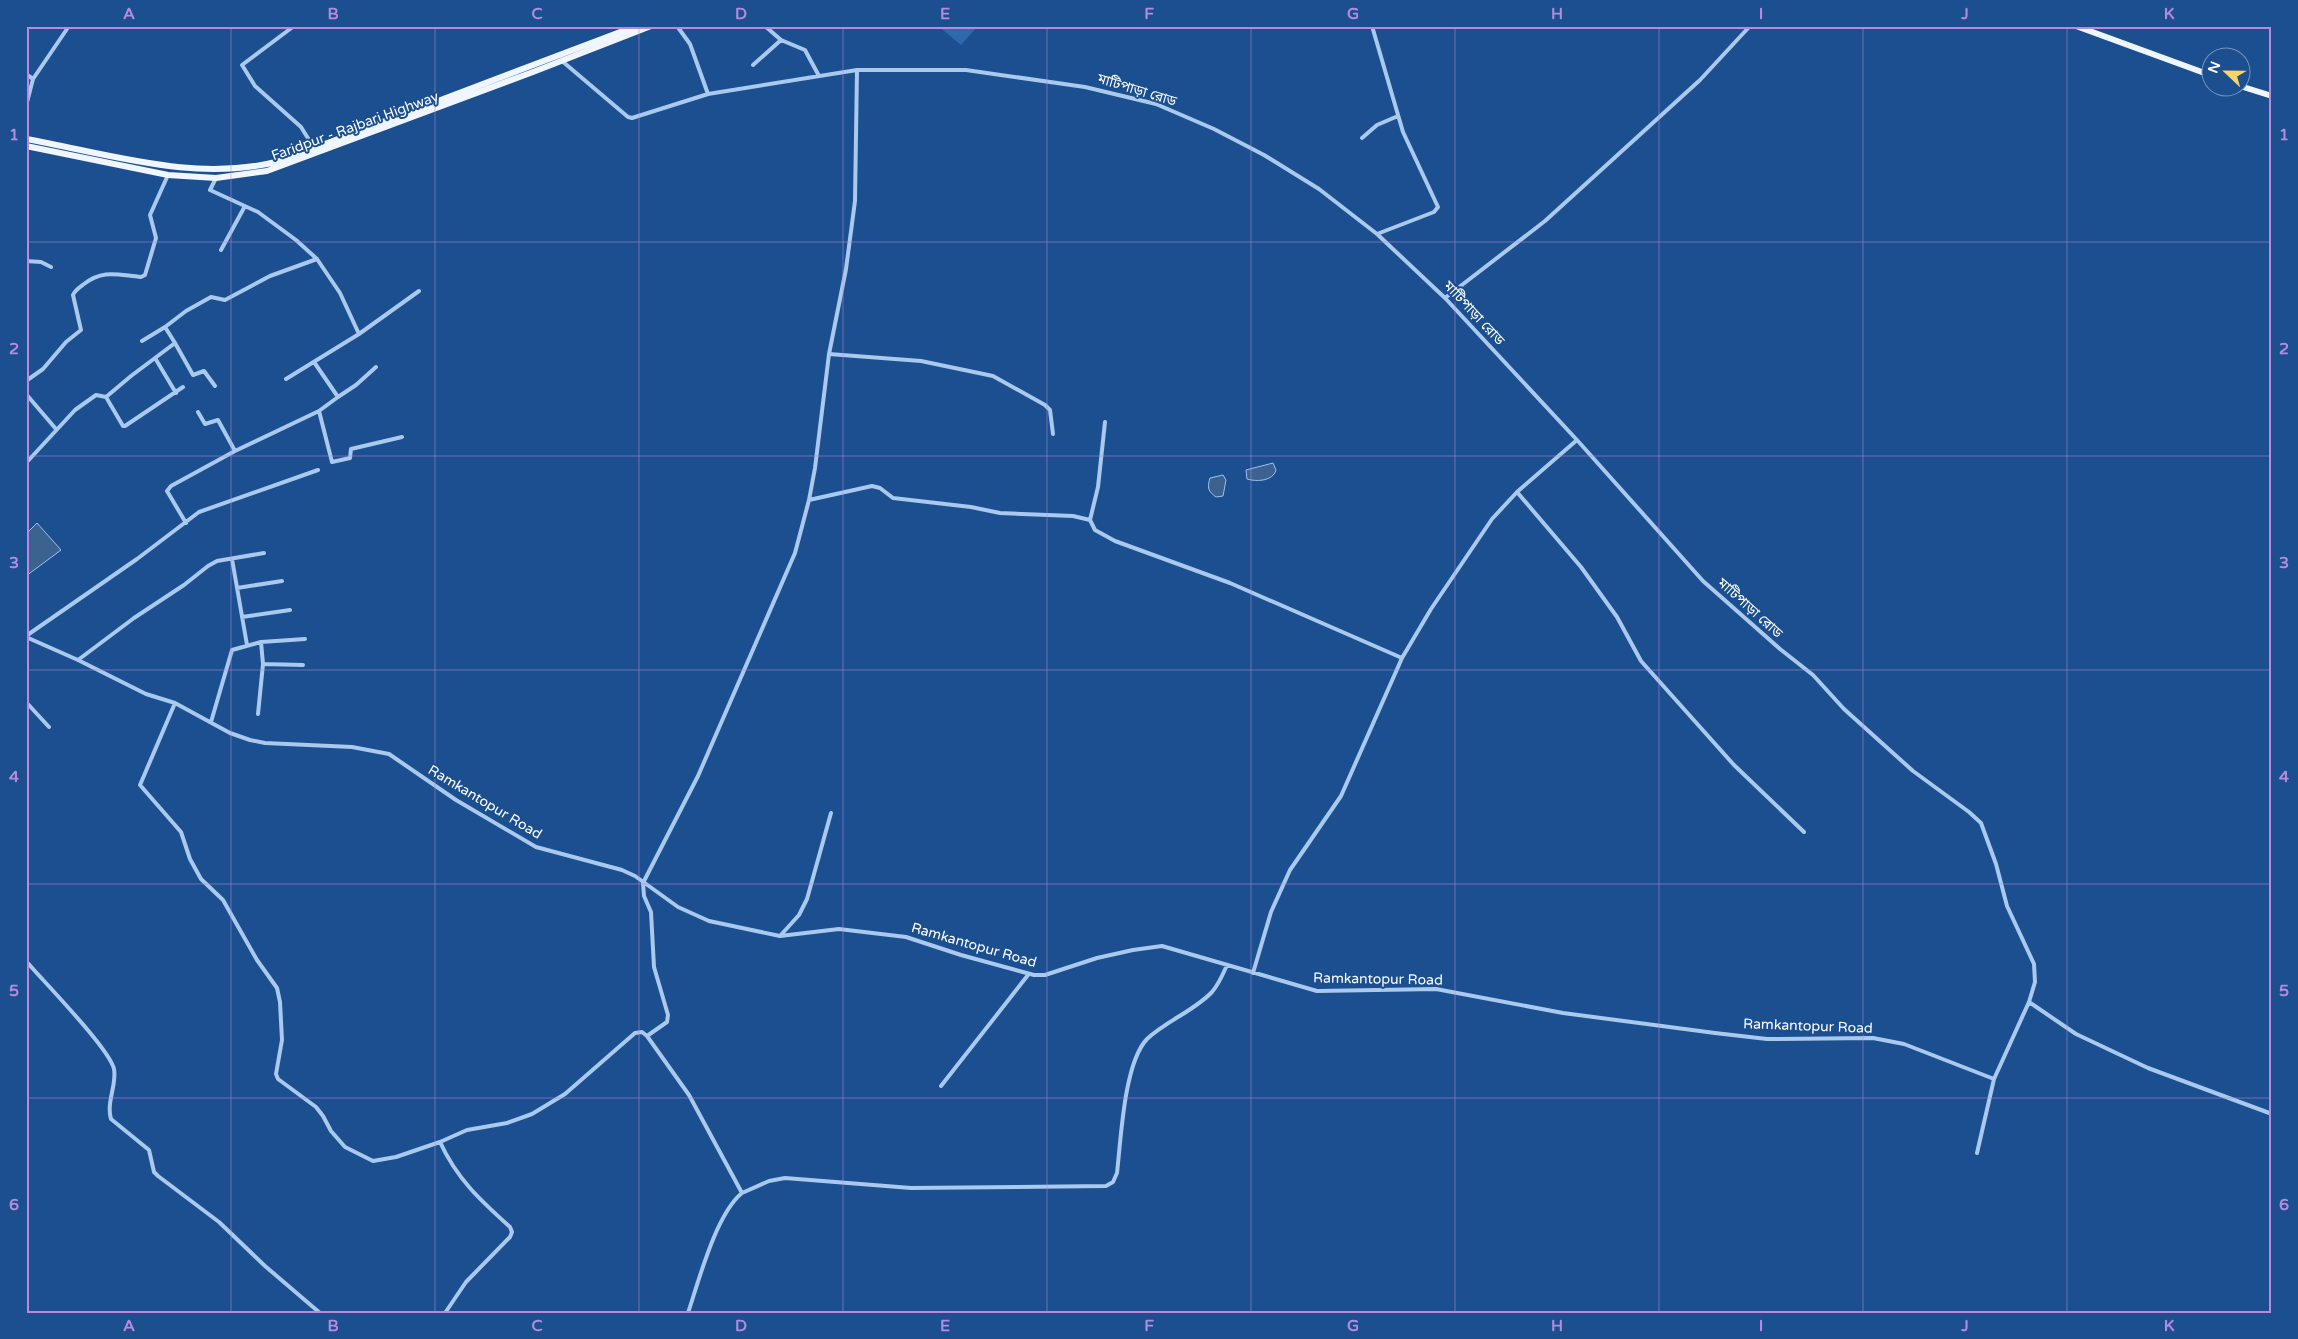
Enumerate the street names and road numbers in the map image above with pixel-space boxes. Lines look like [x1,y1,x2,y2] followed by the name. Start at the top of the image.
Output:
[1094,70,1180,110] street label: মাটিপাড়া রোড
[269,88,441,164] street label: Faridpur - Rajbari Highway
[1439,277,1509,349] street label: মাটিপাড়া রোড
[1713,574,1787,642] street label: মাটিপাড়া রোড
[425,761,545,843] street label: Ramkantopur Road
[909,919,1039,971] street label: Ramkantopur Road
[1313,969,1443,989] street label: Ramkantopur Road
[1743,1015,1873,1037] street label: Ramkantopur Road

